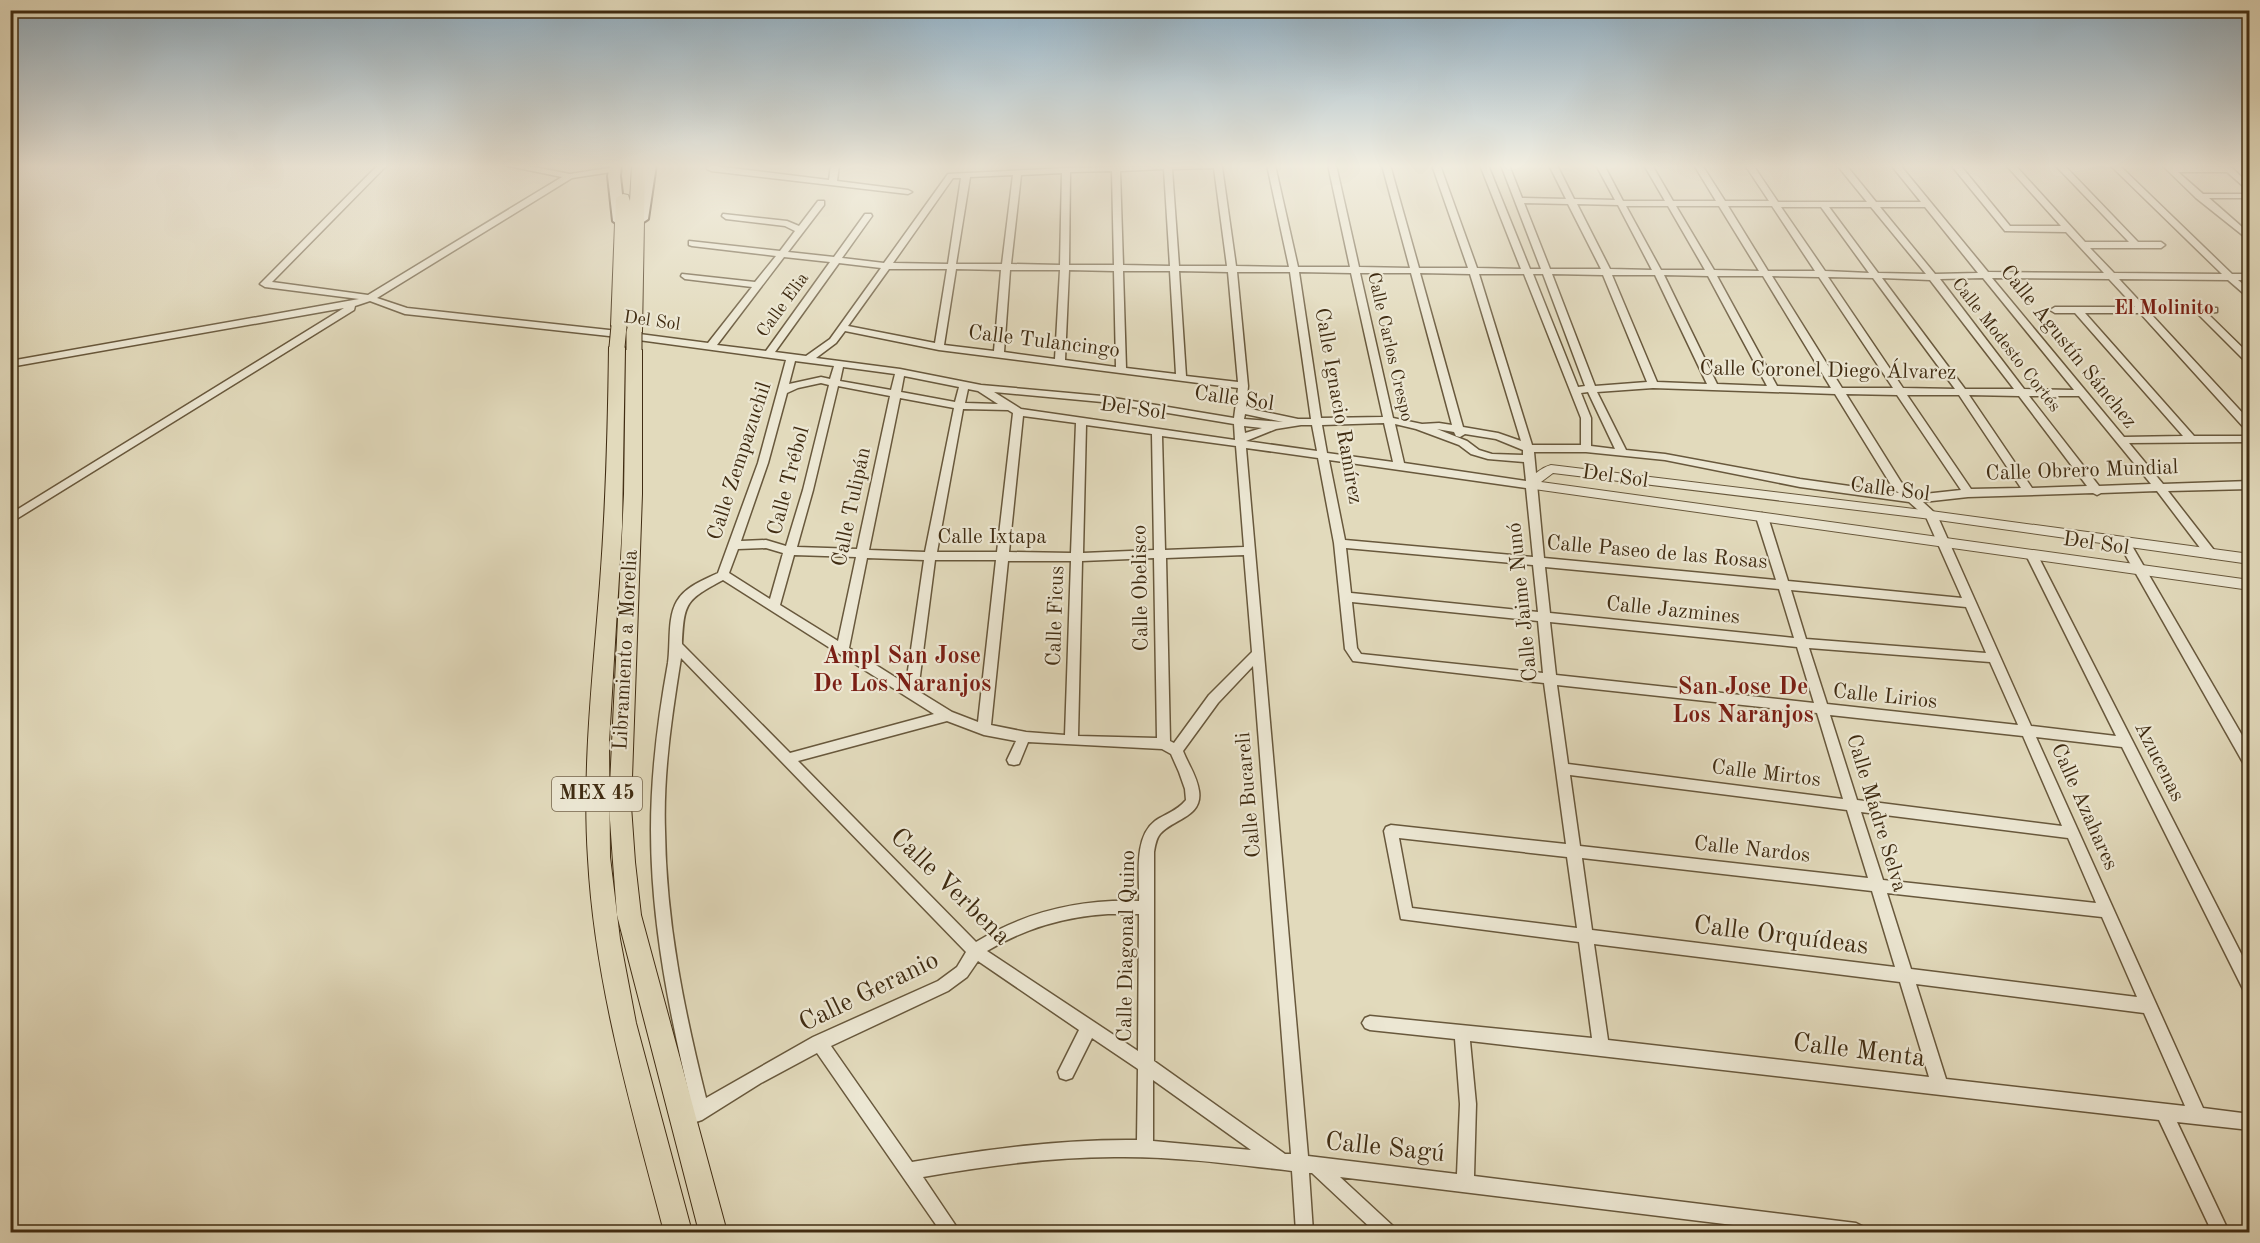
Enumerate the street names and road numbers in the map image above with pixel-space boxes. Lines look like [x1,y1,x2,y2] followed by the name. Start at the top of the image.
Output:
[1996,261,2140,433] street label: Calle Agustín Sánchez
[754,269,812,341] street label: Calle Elia
[1364,271,1416,424] street label: Calle Carlos Crespo
[1948,275,2064,416] street label: Calle Modesto Cortés
[1310,306,1366,506] street label: Calle Ignacio Ramírez
[622,308,682,334] street label: Del Sol
[967,322,1121,362] street label: Calle Tulancingo
[1699,354,1957,384] street label: Calle Coronel Diego Álvarez
[705,379,776,543] street label: Calle Zempazuchil
[1193,383,1276,415] street label: Calle Sol
[1099,394,1168,424] street label: Del Sol
[764,424,814,538] street label: Calle Trébol
[829,445,875,569] street label: Calle Tulipán
[1985,457,2179,485] street label: Calle Obrero Mundial
[1581,462,1650,492] street label: Del Sol
[1849,475,1932,505] street label: Calle Sol
[1504,521,1542,683] street label: Calle Jaime Nunó
[1129,525,1153,651] street label: Calle Obelisco
[937,527,1047,548] street label: Calle Ixtapa
[2062,529,2131,559] street label: Del Sol
[1546,533,1768,573] street label: Calle Paseo de las Rosas
[610,549,642,751] street label: Libramiento a Morelia
[1044,565,1068,667] street label: Calle Ficus
[1605,594,1741,628] street label: Calle Jazmines
[1832,681,1938,713] street label: Calle Lirios
[2130,719,2188,805] street label: Azucenas
[1233,731,1265,859] street label: Calle Bucareli
[1842,732,1910,894] street label: Calle Madre Selva
[2047,741,2121,873] street label: Calle Azahares
[1710,757,1822,791] street label: Calle Mirtos
[552,777,642,811] road number: MEX 45
[885,823,1015,951] street label: Calle Verbena
[1693,833,1811,867] street label: Calle Nardos
[1115,850,1139,1042] street label: Calle Diagonal Quino
[1692,912,1870,960] street label: Calle Orquídeas
[795,947,943,1037] street label: Calle Geranio
[1791,1030,1927,1072] street label: Calle Menta
[1324,1129,1446,1167] street label: Calle Sagú

